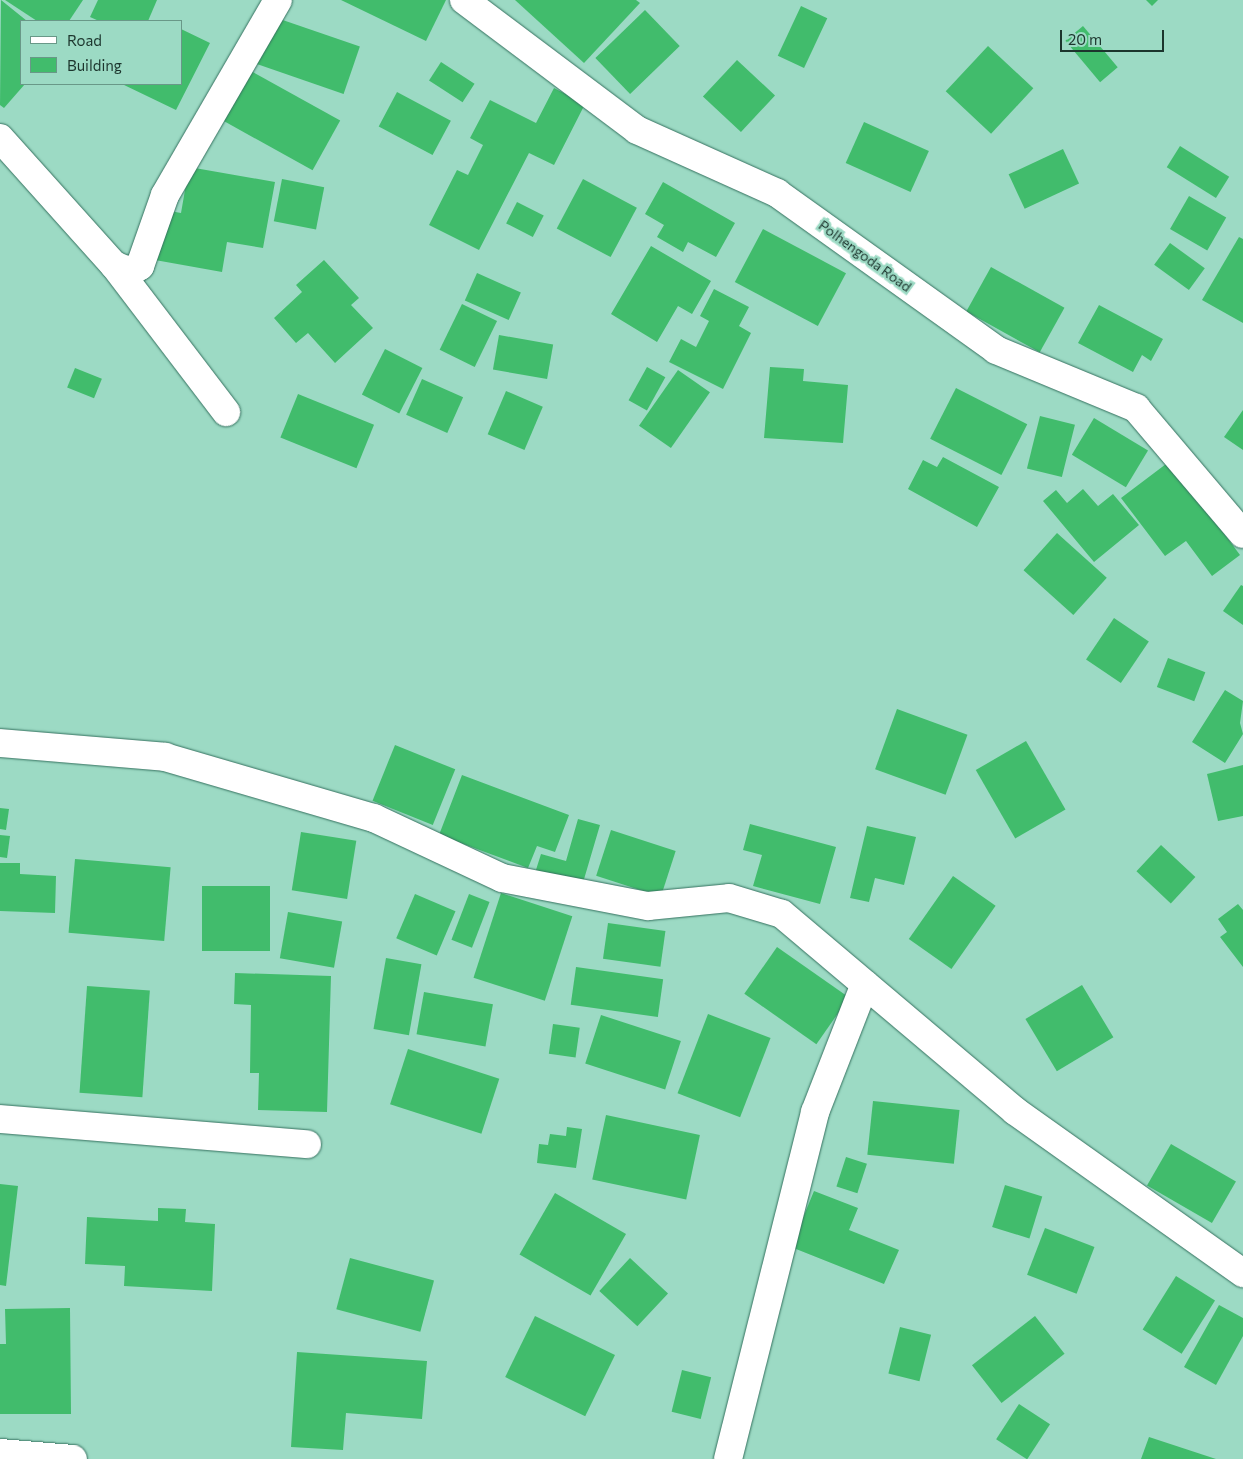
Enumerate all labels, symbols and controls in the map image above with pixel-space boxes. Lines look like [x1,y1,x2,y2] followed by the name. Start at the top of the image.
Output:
[20,20,182,85] legend
[1063,20,1167,52] scale bar
[1068,30,1102,48] text: 20 m
[67,31,102,49] text: Road
[67,56,122,74] text: Building
[815,217,915,295] street label: Polhengoda Road

